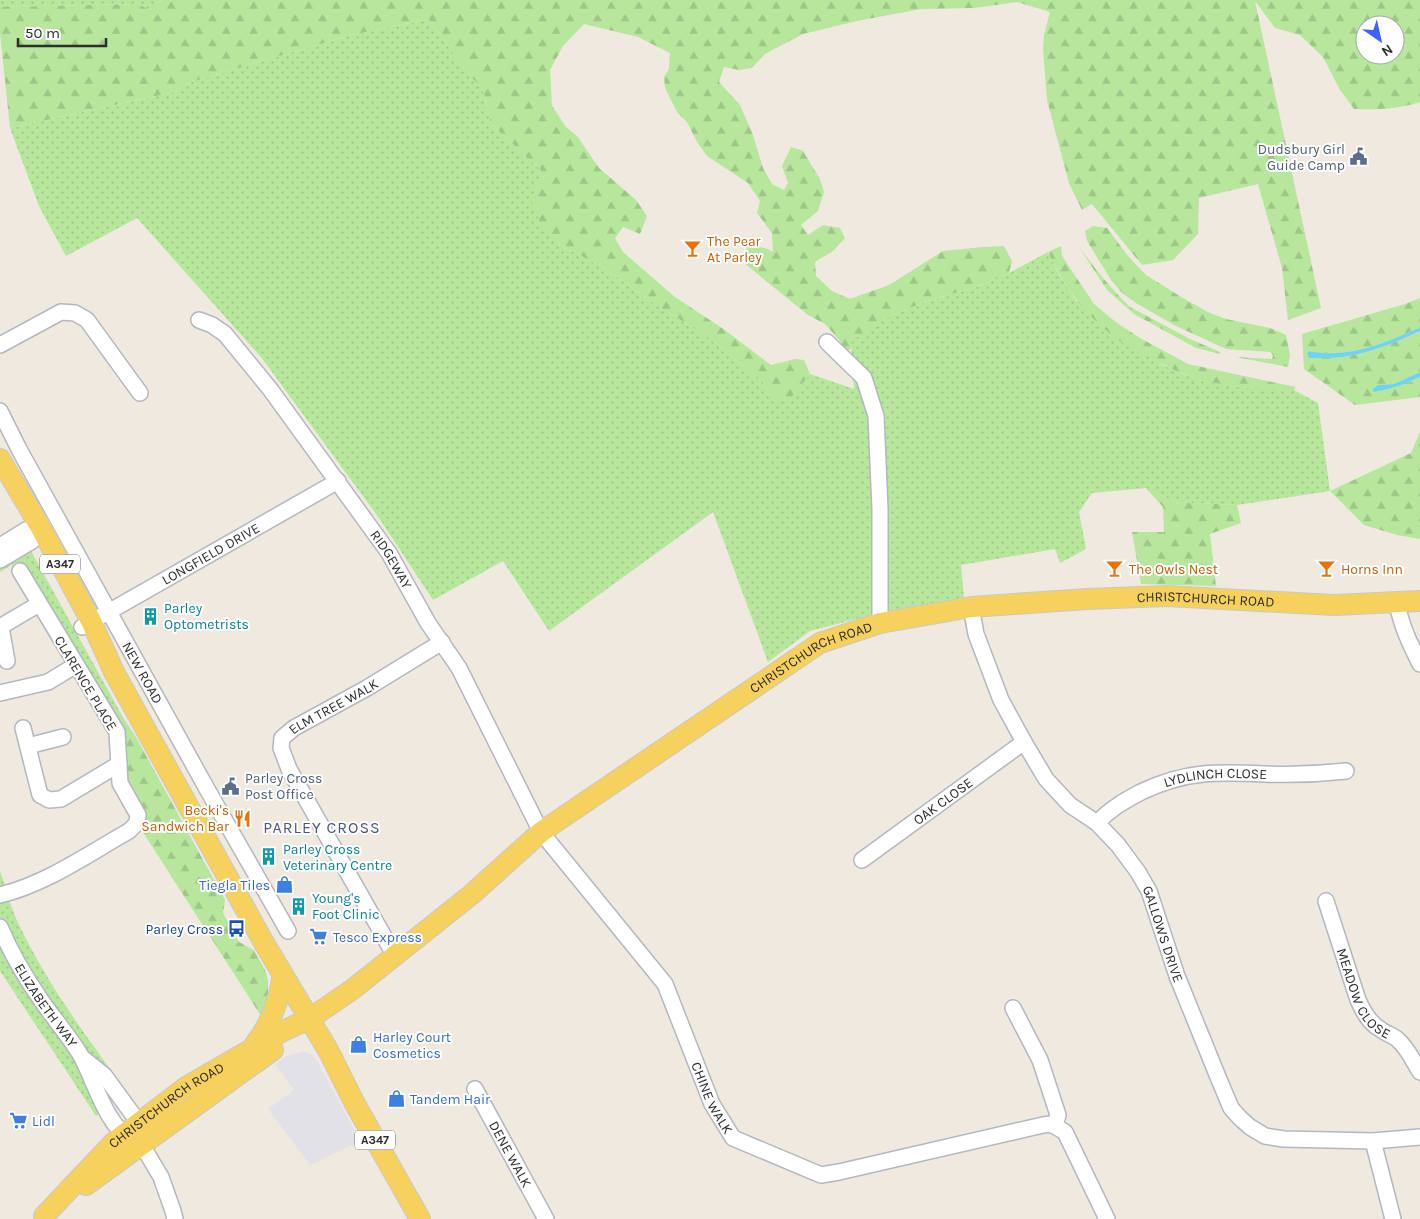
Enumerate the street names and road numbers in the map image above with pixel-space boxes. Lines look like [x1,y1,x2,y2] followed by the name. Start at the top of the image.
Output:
[159,519,263,589] street label: LONGFIELD DRIVE
[366,527,415,592] street label: RIDGEWAY
[40,554,80,574] road number: A347
[1136,588,1275,611] street label: CHRISTCHURCH ROAD
[747,618,875,697] street label: CHRISTCHURCH ROAD
[51,633,121,734] street label: CLARENCE PLACE
[118,639,166,707] street label: NEW ROAD
[285,675,382,738] street label: ELM TREE WALK
[1161,765,1268,791] street label: LYDLINCH CLOSE
[910,774,976,829] street label: OAK CLOSE
[1139,882,1187,985] street label: GALLOWS DRIVE
[1333,946,1393,1043] street label: MEADOW CLOSE
[11,960,81,1051] street label: ELIZABETH WAY
[105,1059,227,1152] street label: CHRISTCHURCH ROAD
[687,1060,737,1137] street label: CHINE WALK
[485,1118,535,1191] street label: DENE WALK
[355,1130,395,1150] road number: A347

